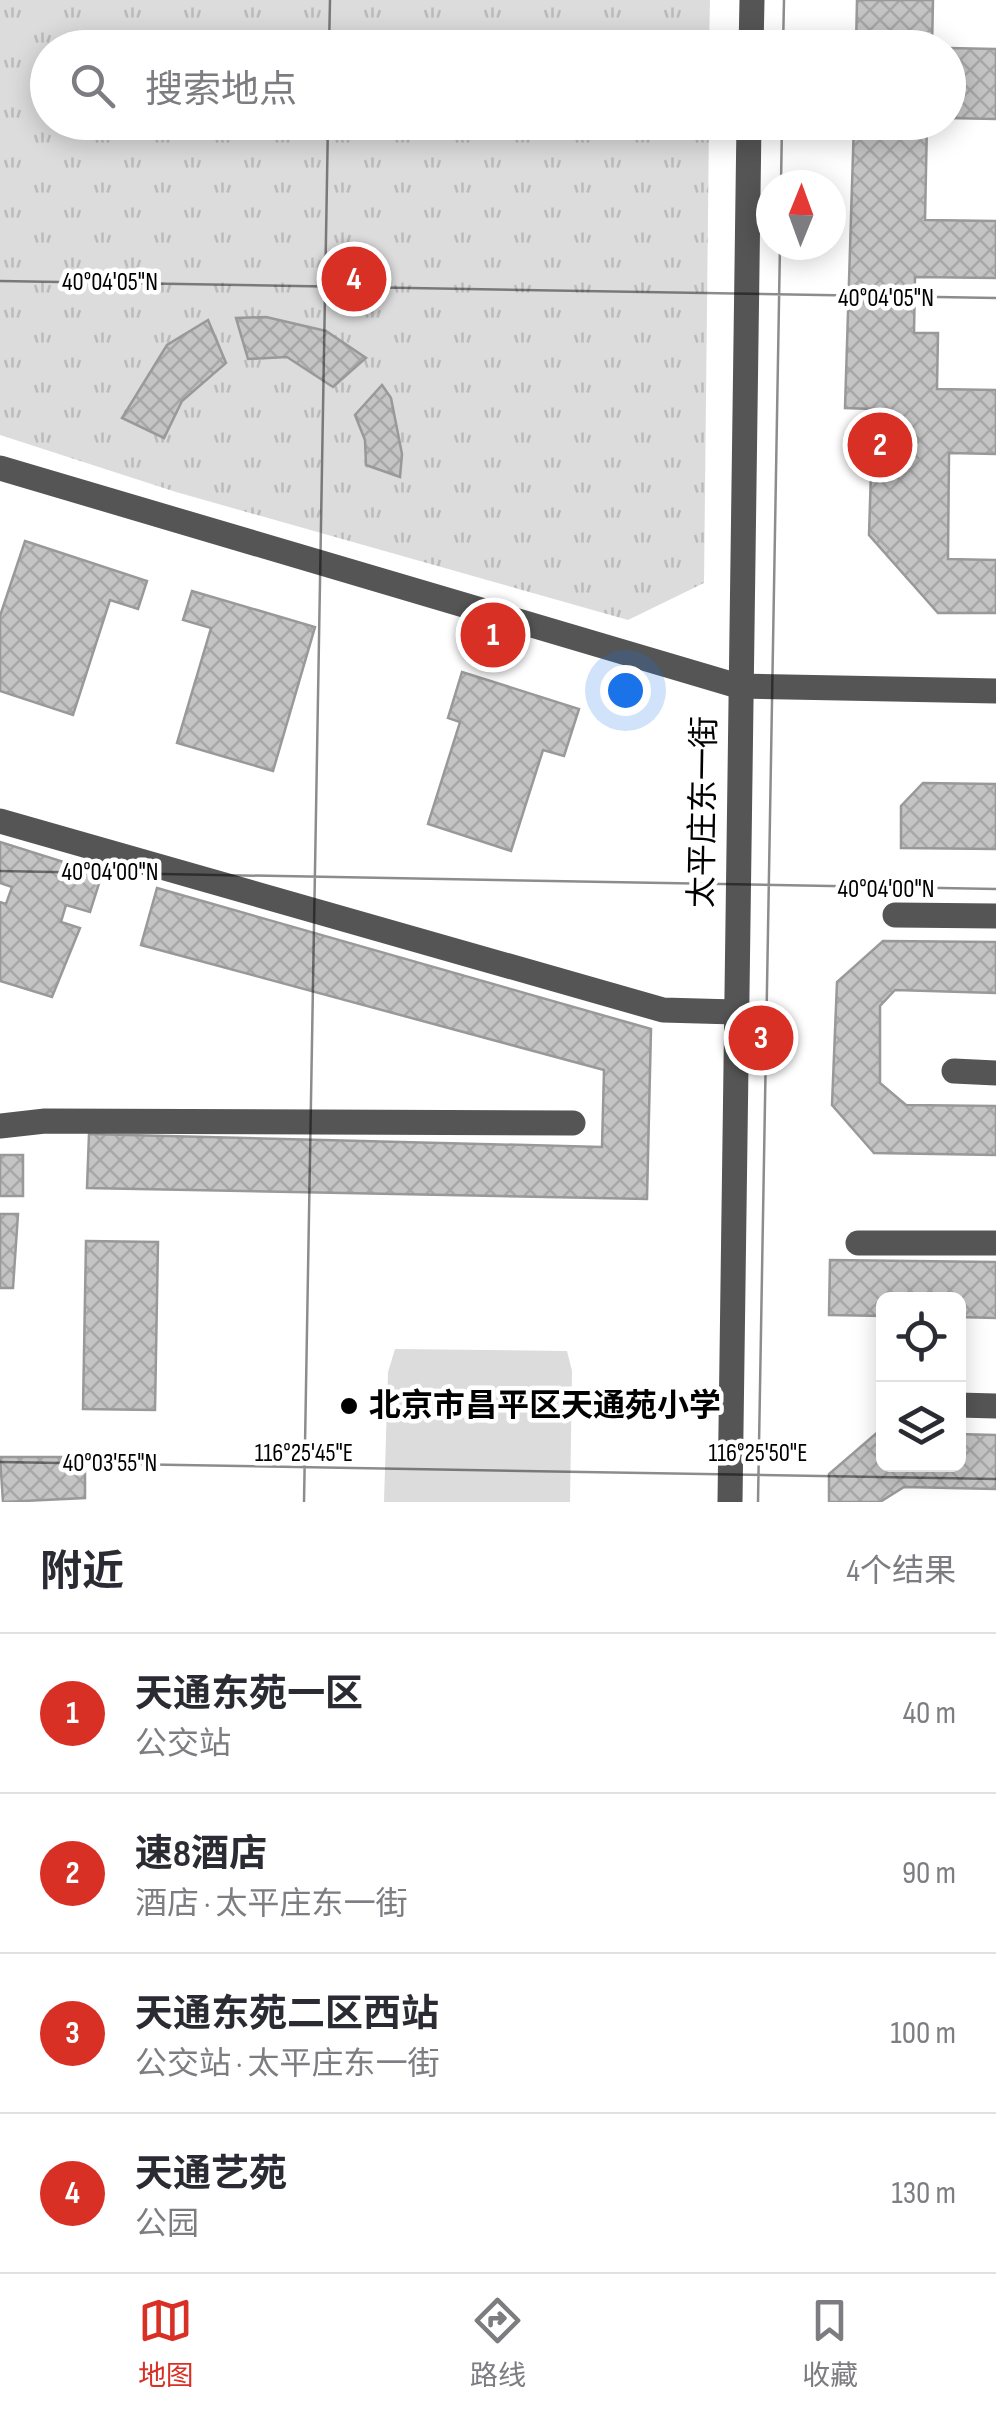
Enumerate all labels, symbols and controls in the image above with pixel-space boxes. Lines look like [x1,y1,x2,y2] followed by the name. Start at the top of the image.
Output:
[30,30,966,140] search box
[65,58,120,113] icon: search
[145,68,297,113] text: 搜索地点
[756,170,846,260] north arrow
[322,242,386,316] pin: 4
[62,267,158,298] text: 40°04'05"N
[838,283,934,314] text: 40°04'05"N
[848,408,912,482] pin: 2
[460,598,526,672] pin: 1
[600,665,651,716] your location
[683,716,725,908] street label: 太平庄东一街
[62,857,158,888] text: 40°04'00"N
[838,874,934,905] text: 40°04'00"N
[728,1000,794,1076] pin: 3
[876,1292,966,1472] map controls
[876,1292,966,1382] button: locate
[876,1382,966,1472] button: layers
[369,1387,721,1426] place label: 北京市昌平区天通苑小学
[338,1395,360,1417] marker: 北京市昌平区天通苑小学
[255,1438,353,1469] text: 116°25'45"E
[709,1438,807,1469] text: 116°25'50"E
[63,1448,157,1479] text: 40°03'55"N
[40,1547,124,1598] text: 附近
[847,1552,956,1591] text: 4个结果
[135,1672,363,1717] text: 天通东苑一区
[66,1694,79,1733] text: 1
[903,1694,956,1733] text: 40 m
[135,1725,231,1764] text: 公交站
[135,1832,267,1877] text: 速8酒店
[65,1854,80,1893] text: 2
[902,1854,956,1893] text: 90 m
[135,1885,408,1924] text: 酒店 · 太平庄东一街
[135,1992,439,2037] text: 天通东苑二区西站
[65,2014,80,2053] text: 3
[891,2014,956,2053] text: 100 m
[135,2045,440,2084] text: 公交站 · 太平庄东一街
[135,2152,287,2197] text: 天通艺苑
[65,2174,80,2213] text: 4
[891,2174,956,2213] text: 130 m
[135,2205,199,2244] text: 公园
[138,2293,194,2393] tab: 地图
[470,2293,526,2393] tab: 路线
[802,2293,858,2393] tab: 收藏

